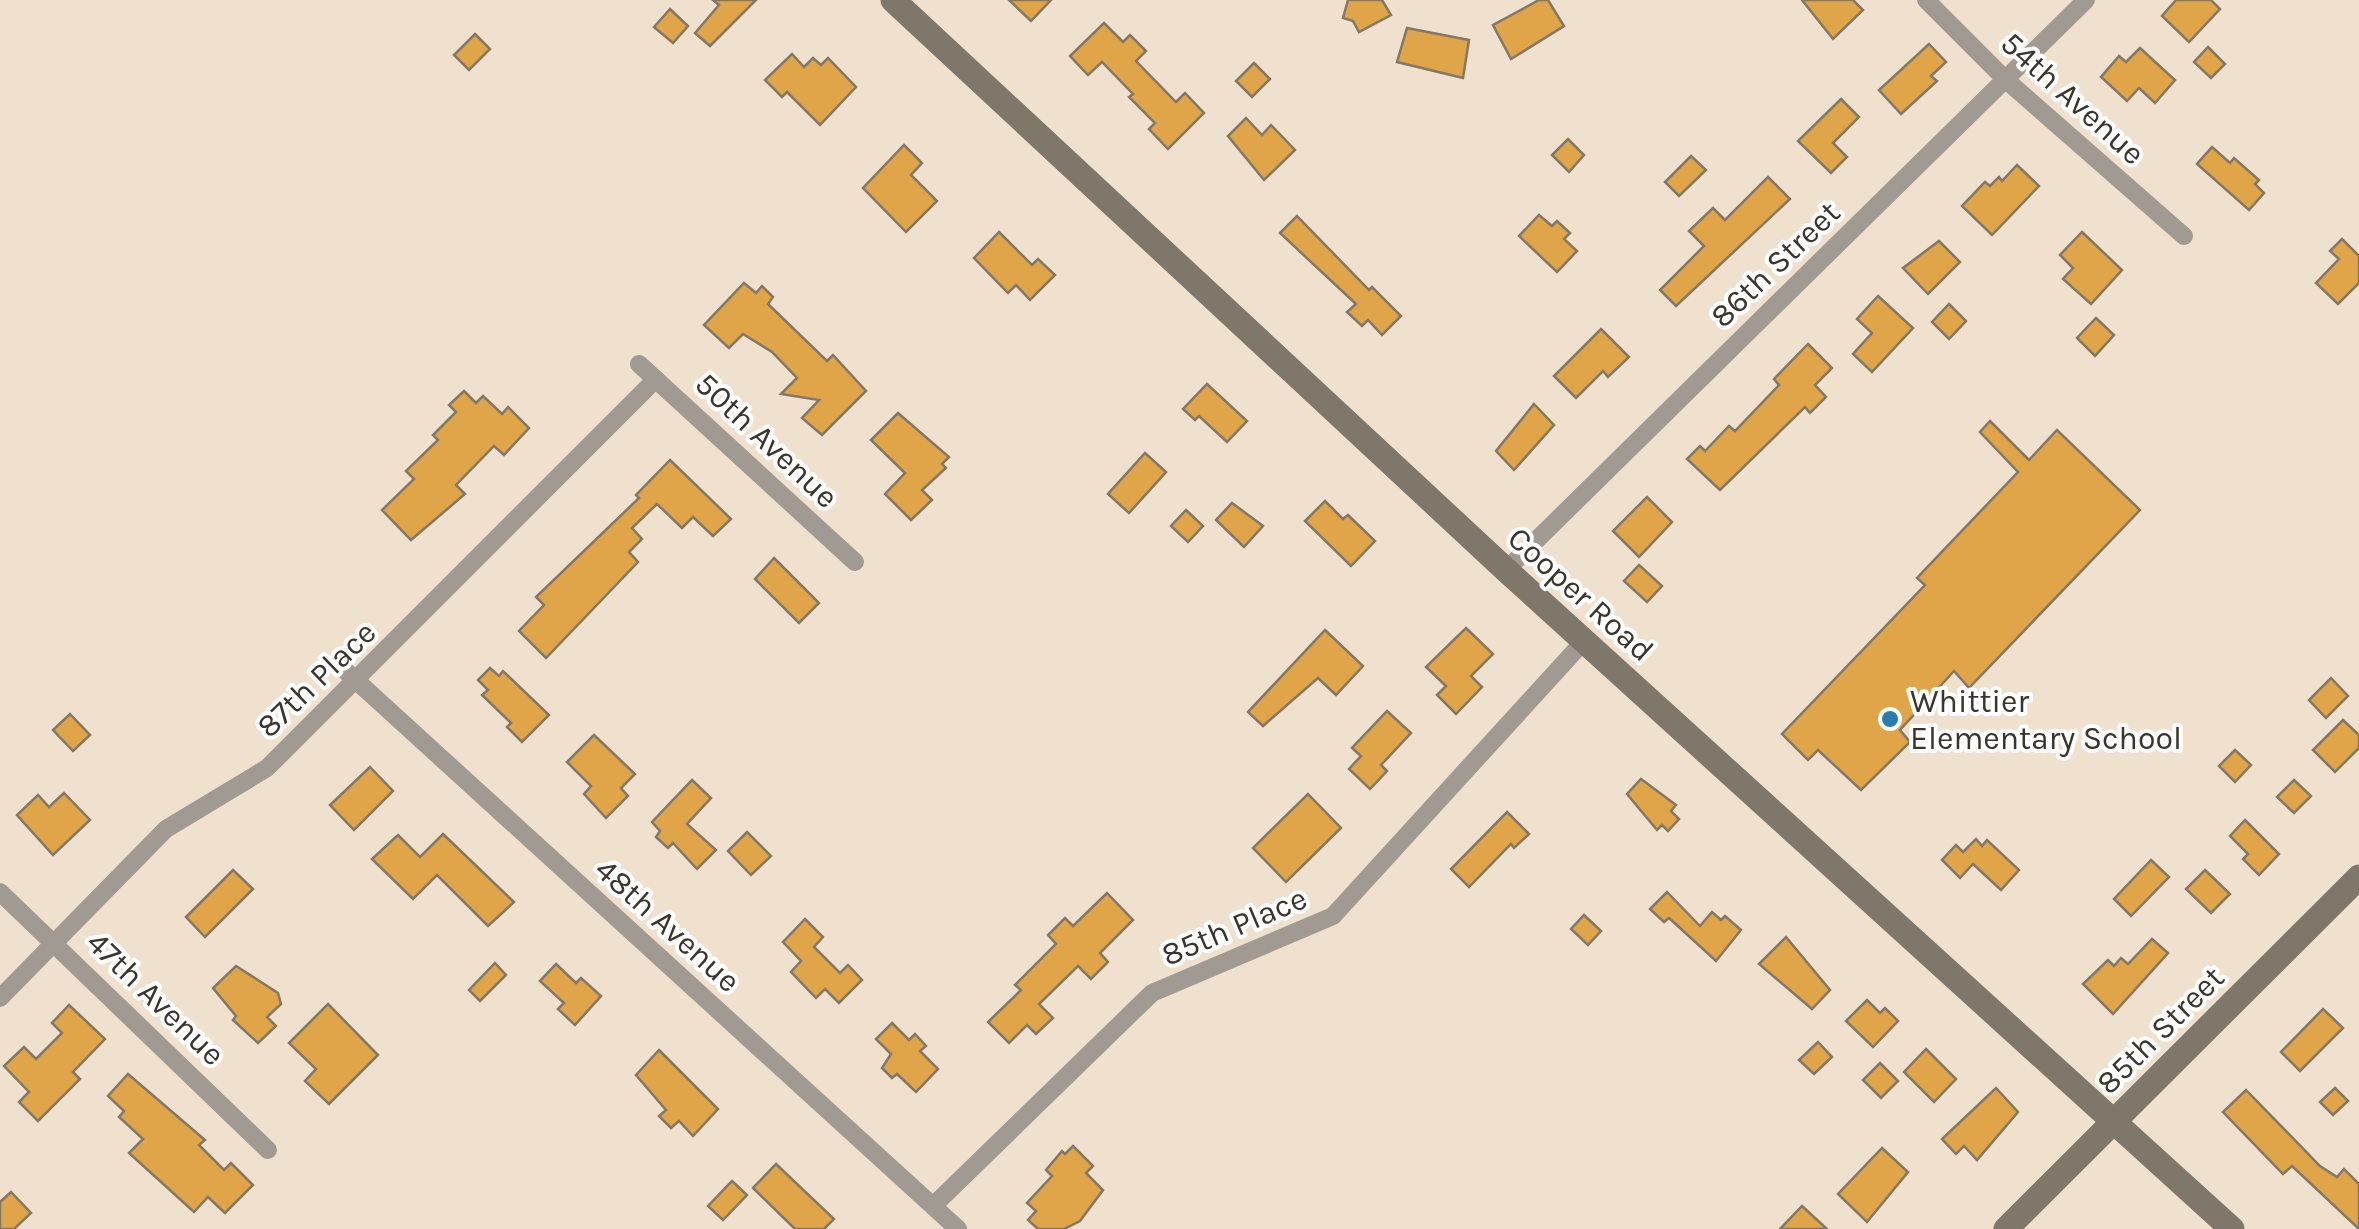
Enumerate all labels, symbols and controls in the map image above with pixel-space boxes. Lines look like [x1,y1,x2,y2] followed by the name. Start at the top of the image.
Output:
[1993,24,2152,172] street label: 54th Avenue
[1703,194,1847,335] street label: 86th Street
[688,365,846,516] street label: 50th Avenue
[1500,520,1661,669] street label: Cooper Road
[249,614,383,745] street label: 87th Place
[1910,683,2182,757] place label: Whittier Elementary School
[1879,708,1901,730] marker: Whittier Elementary School
[588,851,748,1000] street label: 48th Avenue
[1156,879,1312,974] street label: 85th Place
[79,924,232,1073] street label: 47th Avenue
[2089,959,2232,1102] street label: 85th Street

